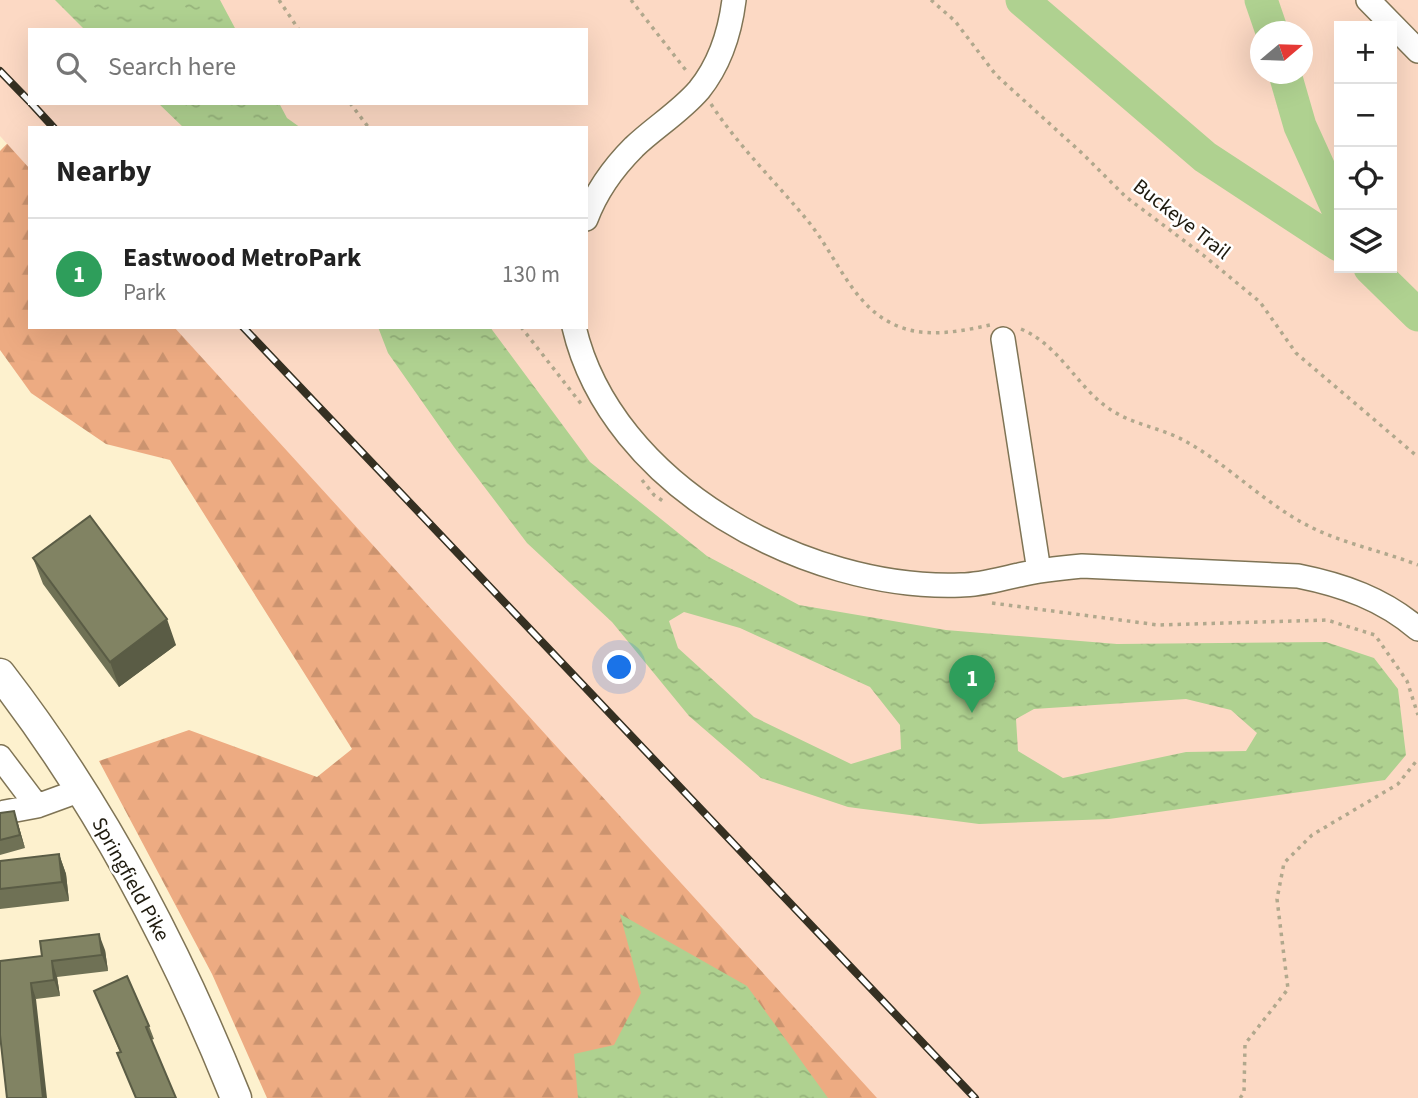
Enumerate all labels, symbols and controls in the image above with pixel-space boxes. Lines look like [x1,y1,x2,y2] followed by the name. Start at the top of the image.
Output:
[1250,21,1313,84] north arrow
[1334,21,1397,273] map controls
[1334,21,1397,84] button: +
[28,28,588,105] search box
[52,48,90,86] icon: search
[108,48,236,85] text: Search here
[1334,84,1397,147] button: −
[1334,147,1397,210] button: locate
[56,150,151,193] text: Nearby
[1127,171,1237,267] street label: Buckeye Trail
[1334,210,1397,273] button: layers
[123,239,361,276] text: Eastwood MetroPark
[73,258,85,291] text: 1
[502,258,560,291] text: 130 m
[123,276,166,309] text: Park
[602,650,636,684] your location
[949,655,995,713] pin: 1
[84,811,178,947] street label: Springfield Pike

